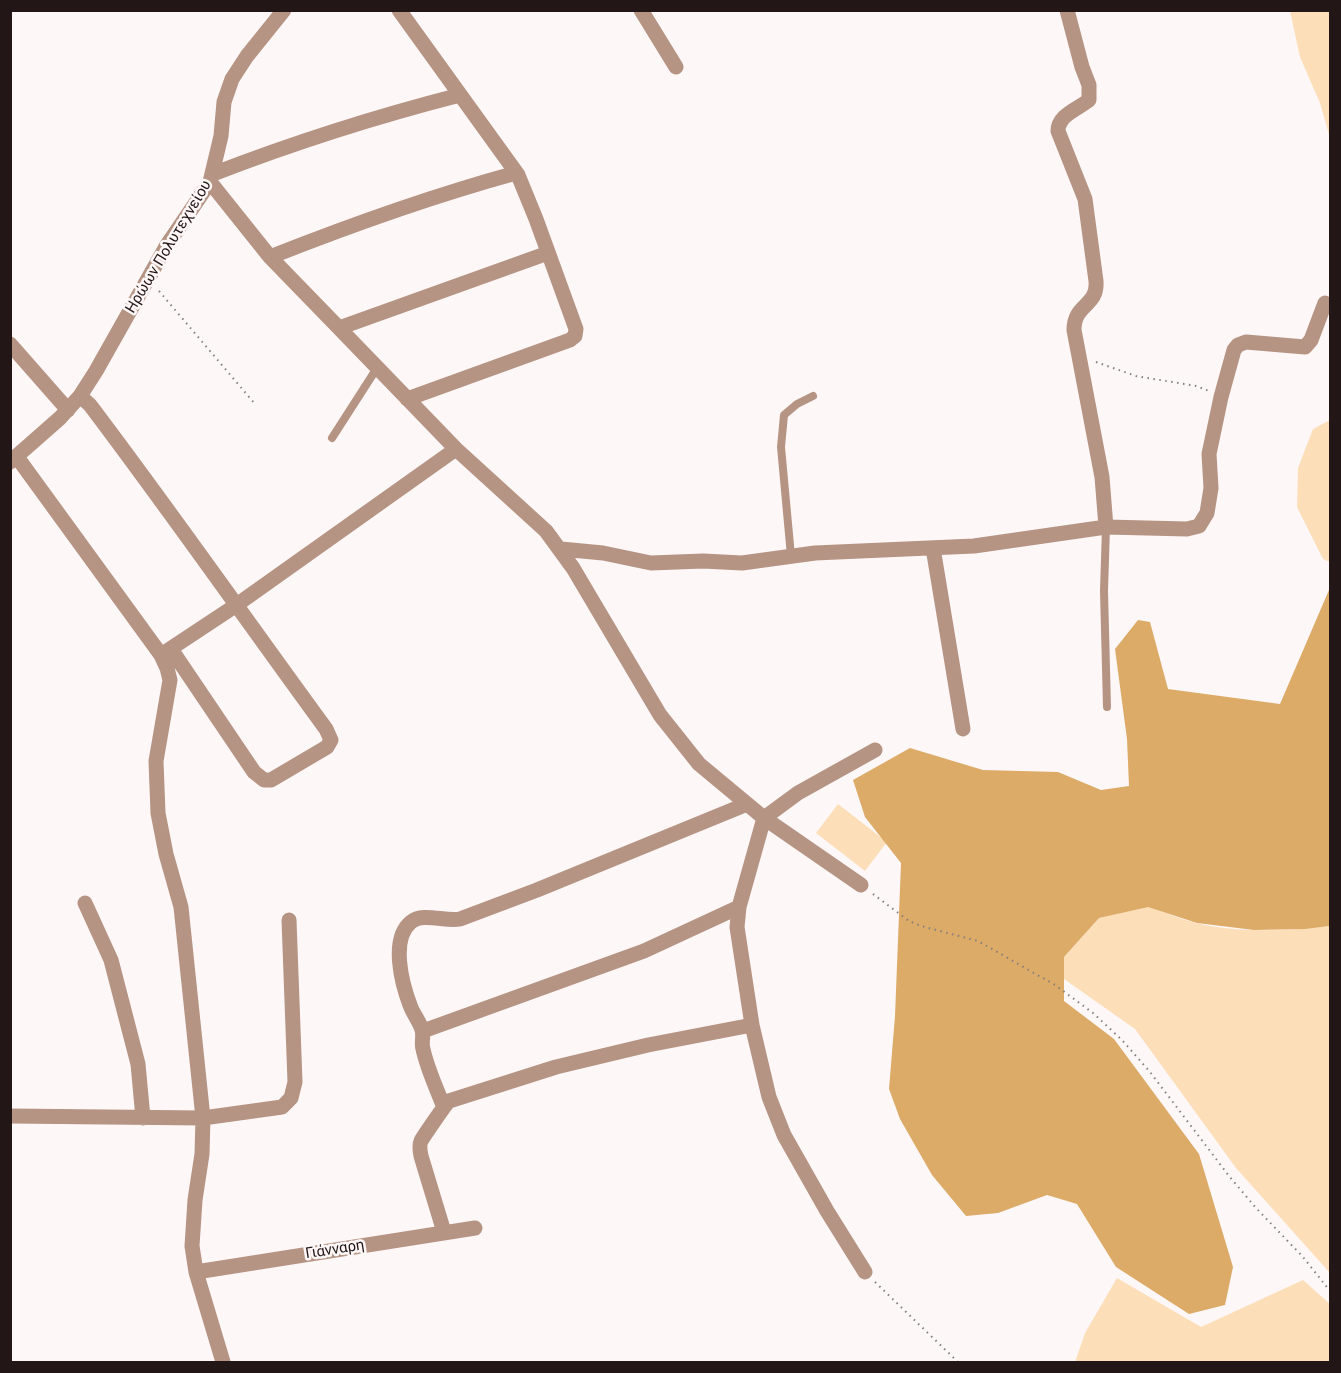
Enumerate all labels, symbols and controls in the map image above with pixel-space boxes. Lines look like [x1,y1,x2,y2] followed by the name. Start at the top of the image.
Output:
[122,177,216,317] street label: Ηρώων Πολυτεχνείου
[304,1236,366,1264] street label: Γιάνναρη

